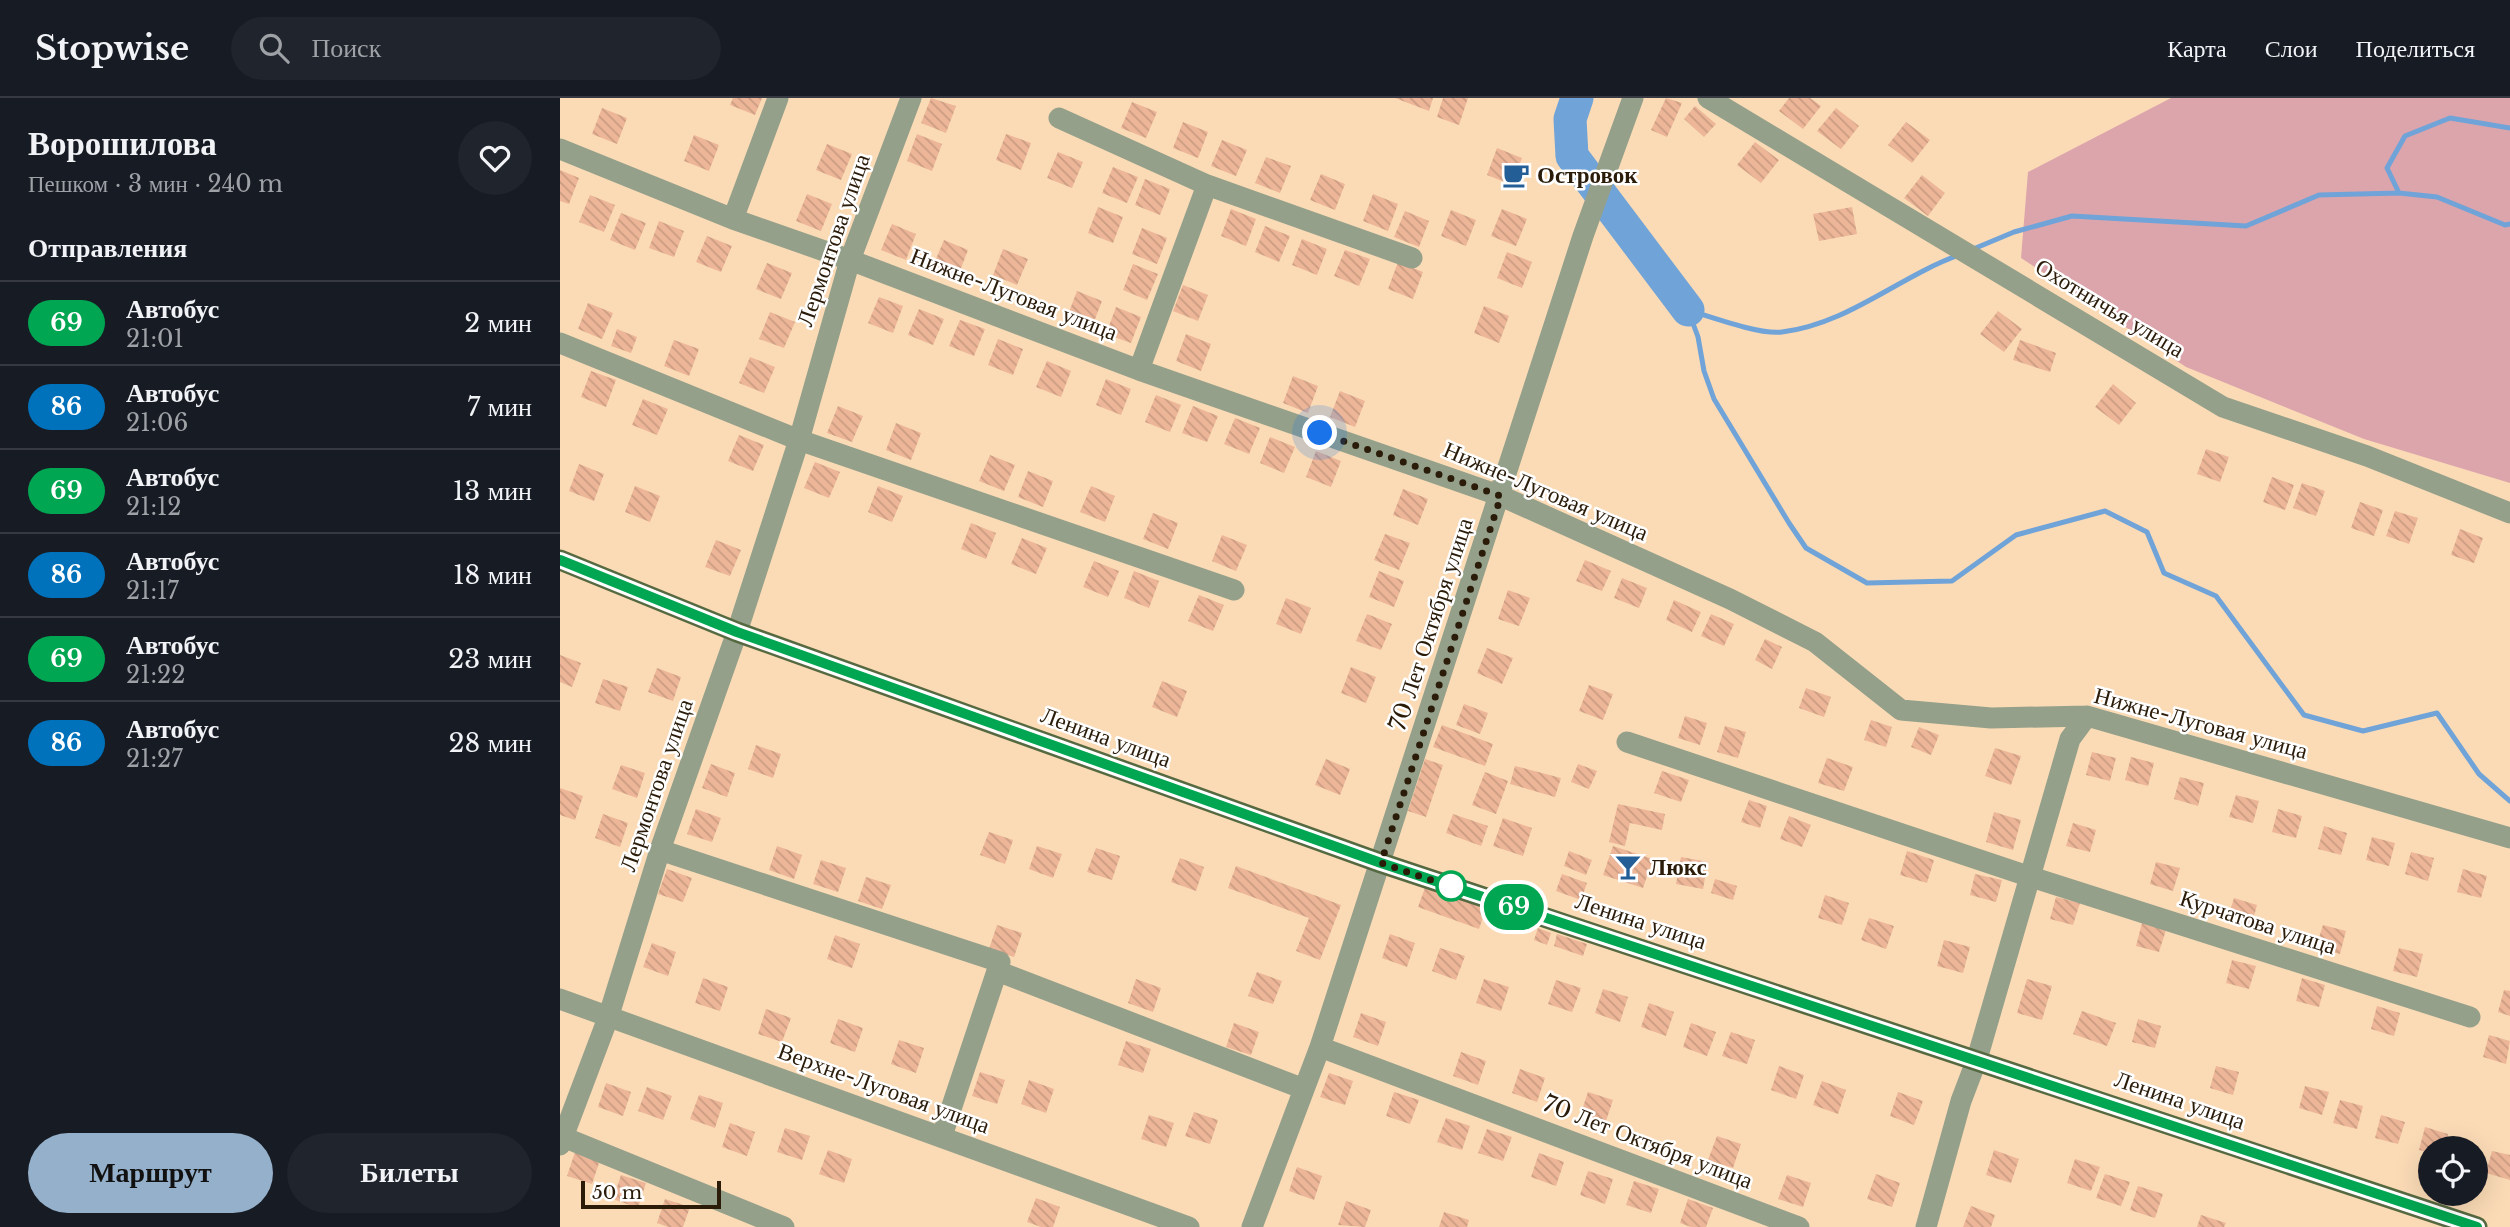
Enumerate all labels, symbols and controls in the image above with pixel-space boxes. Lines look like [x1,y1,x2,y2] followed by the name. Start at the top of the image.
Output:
[231,17,721,80] search box
[35,28,189,69] text: Stopwise
[255,29,293,67] icon: search
[311,32,381,64] text: Поиск
[2167,34,2227,63] text: Карта
[2265,34,2318,63] text: Слои
[2356,34,2475,63] text: Поделиться
[458,121,532,195] button: heart
[28,123,217,164] text: Ворошилова
[790,150,876,330] street label: Лермонтова улица
[1501,160,1531,190] cafe icon: Островок
[1537,161,1638,189] place label: Островок
[28,170,283,198] text: Пешком · 3 мин · 240 m
[28,232,187,264] text: Отправления
[906,242,1122,346] street label: Нижне-Луговая улица
[2030,252,2190,364] street label: Охотничья улица
[126,293,219,325] text: Автобус
[464,307,532,339] text: 2 мин
[50,308,83,337] text: 69
[126,325,184,353] text: 21:01
[126,377,219,409] text: Автобус
[467,391,532,423] text: 7 мин
[51,392,82,421] text: 86
[126,409,188,437] text: 21:06
[1302,415,1337,450] your location
[1439,435,1653,547] street label: Нижне-Луговая улица
[126,461,219,493] text: Автобус
[453,475,532,507] text: 13 мин
[50,476,83,505] text: 69
[126,493,181,521] text: 21:12
[1383,514,1479,734] street label: 70 Лет Октября улица
[126,545,219,577] text: Автобус
[453,559,532,591] text: 18 мин
[51,560,82,589] text: 86
[126,577,179,605] text: 21:17
[126,629,219,661] text: Автобус
[448,643,532,675] text: 23 мин
[50,644,83,673] text: 69
[126,661,185,689] text: 21:22
[2091,681,2311,765] street label: Нижне-Луговая улица
[613,695,699,875] street label: Лермонтова улица
[1037,701,1175,773] street label: Ленина улица
[126,713,219,745] text: Автобус
[448,727,532,759] text: 28 мин
[51,728,82,757] text: 86
[126,745,183,773] text: 21:27
[1613,852,1643,882] bar icon: Люкс
[1649,853,1707,881] place label: Люкс
[1436,871,1466,901] unlabelled marker
[1482,884,1546,930] line badge: 69
[2176,884,2340,960] street label: Курчатова улица
[1572,887,1710,955] street label: Ленина улица
[1498,892,1530,921] text: 69
[774,1037,994,1139] street label: Верхне-Луговая улица
[2111,1065,2249,1135] street label: Ленина улица
[1539,1089,1757,1195] street label: 70 Лет Октября улица
[28,1133,273,1213] button: Маршрут
[287,1133,532,1213] button: Билеты
[2418,1136,2488,1206] map controls
[2418,1136,2488,1206] button: locate
[581,1178,721,1210] scale bar
[592,1181,642,1204] text: 50 m

